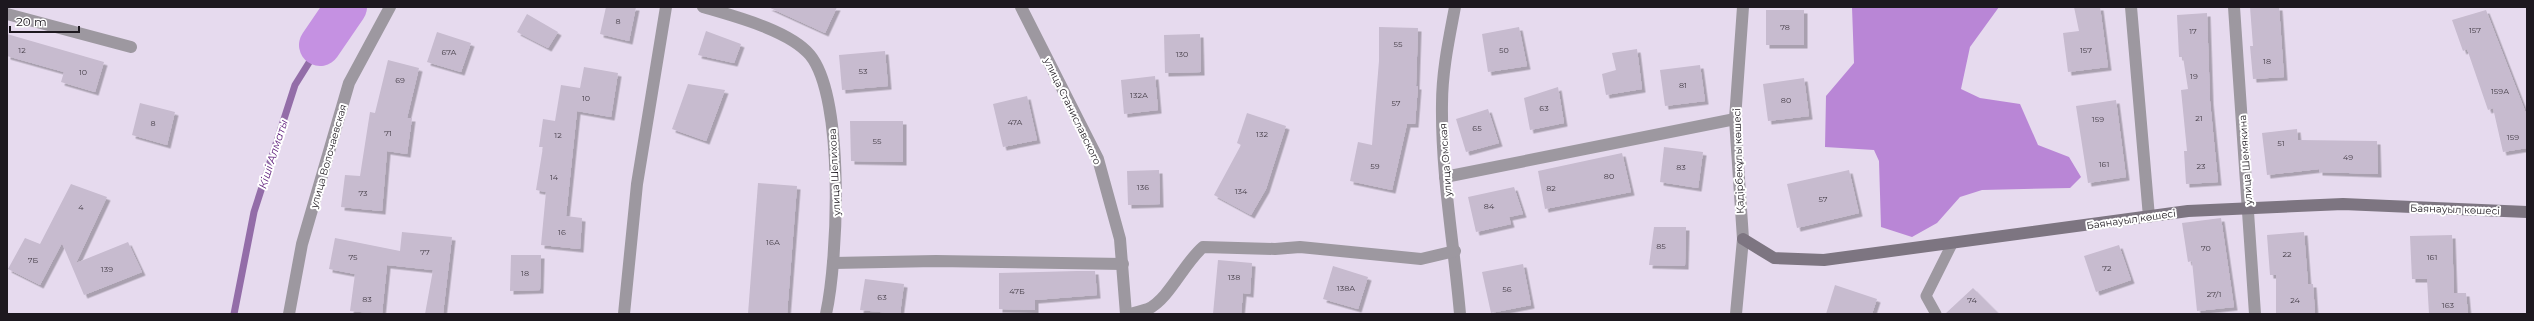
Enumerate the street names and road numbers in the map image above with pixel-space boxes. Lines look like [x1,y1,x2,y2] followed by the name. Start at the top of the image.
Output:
[1041,55,1104,167] street label: улица Станиславского
[307,103,350,211] street label: улица Волочаевская
[1730,108,1747,214] street label: Қадірбекұлы көшесі
[2236,115,2255,206] street label: улица Шемякина
[1436,123,1455,198] street label: улица Омская
[826,128,843,217] street label: улица Шелихова
[2410,201,2500,218] street label: Баянауыл көшесі
[2086,207,2176,232] street label: Баянауыл көшесі

